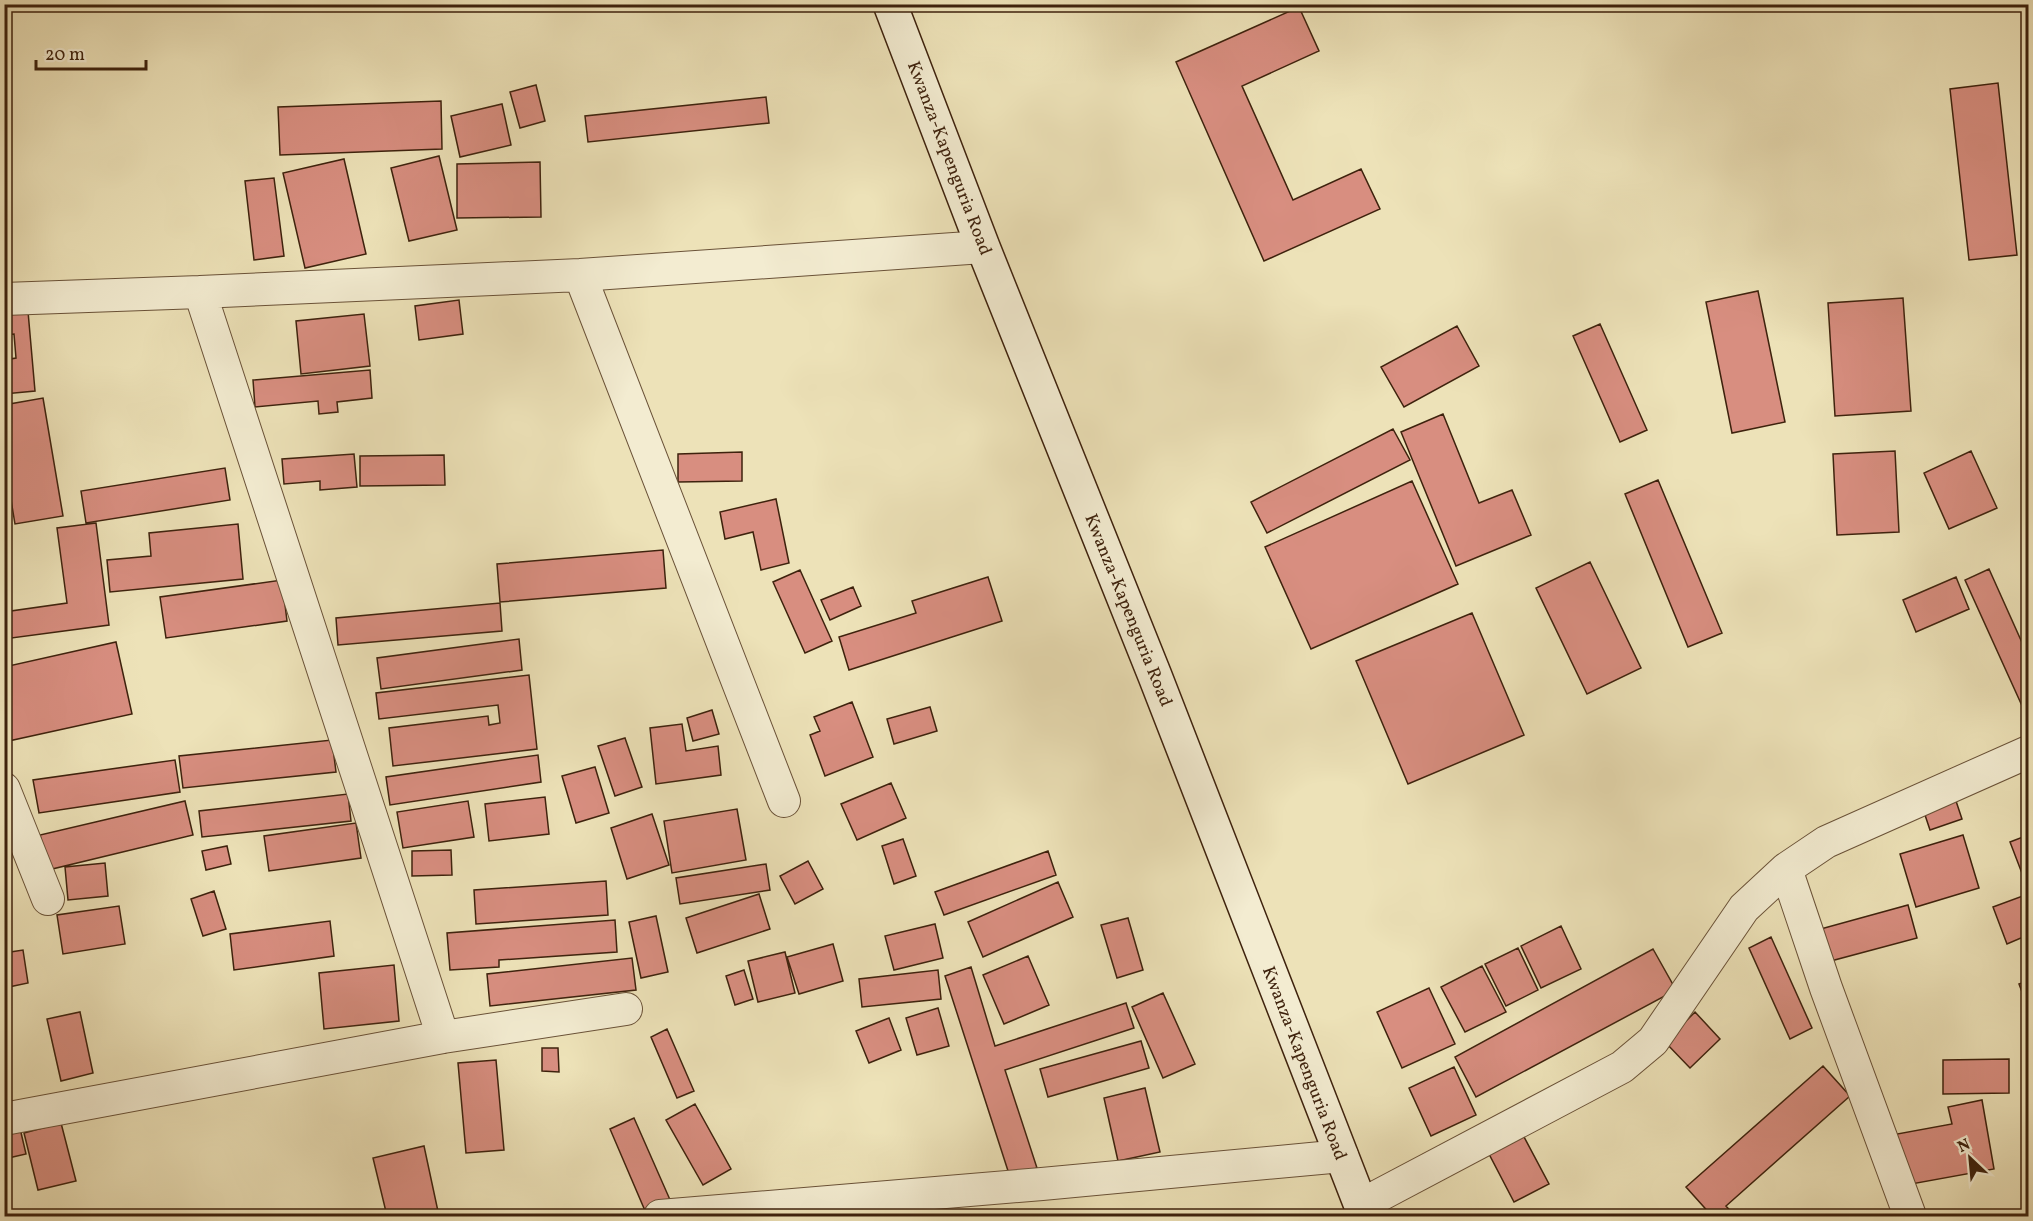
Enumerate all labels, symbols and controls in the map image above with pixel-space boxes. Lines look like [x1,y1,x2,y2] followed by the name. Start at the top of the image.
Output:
[36,33,146,71] scale bar
[45,43,85,68] text: 20 m
[900,58,997,259] street label: Kwanza-Kapenguria Road
[1077,510,1178,711] street label: Kwanza-Kapenguria Road
[1255,963,1352,1164] street label: Kwanza-Kapenguria Road
[1940,1128,2000,1188] north arrow
[1954,1134,1975,1159] text: N

